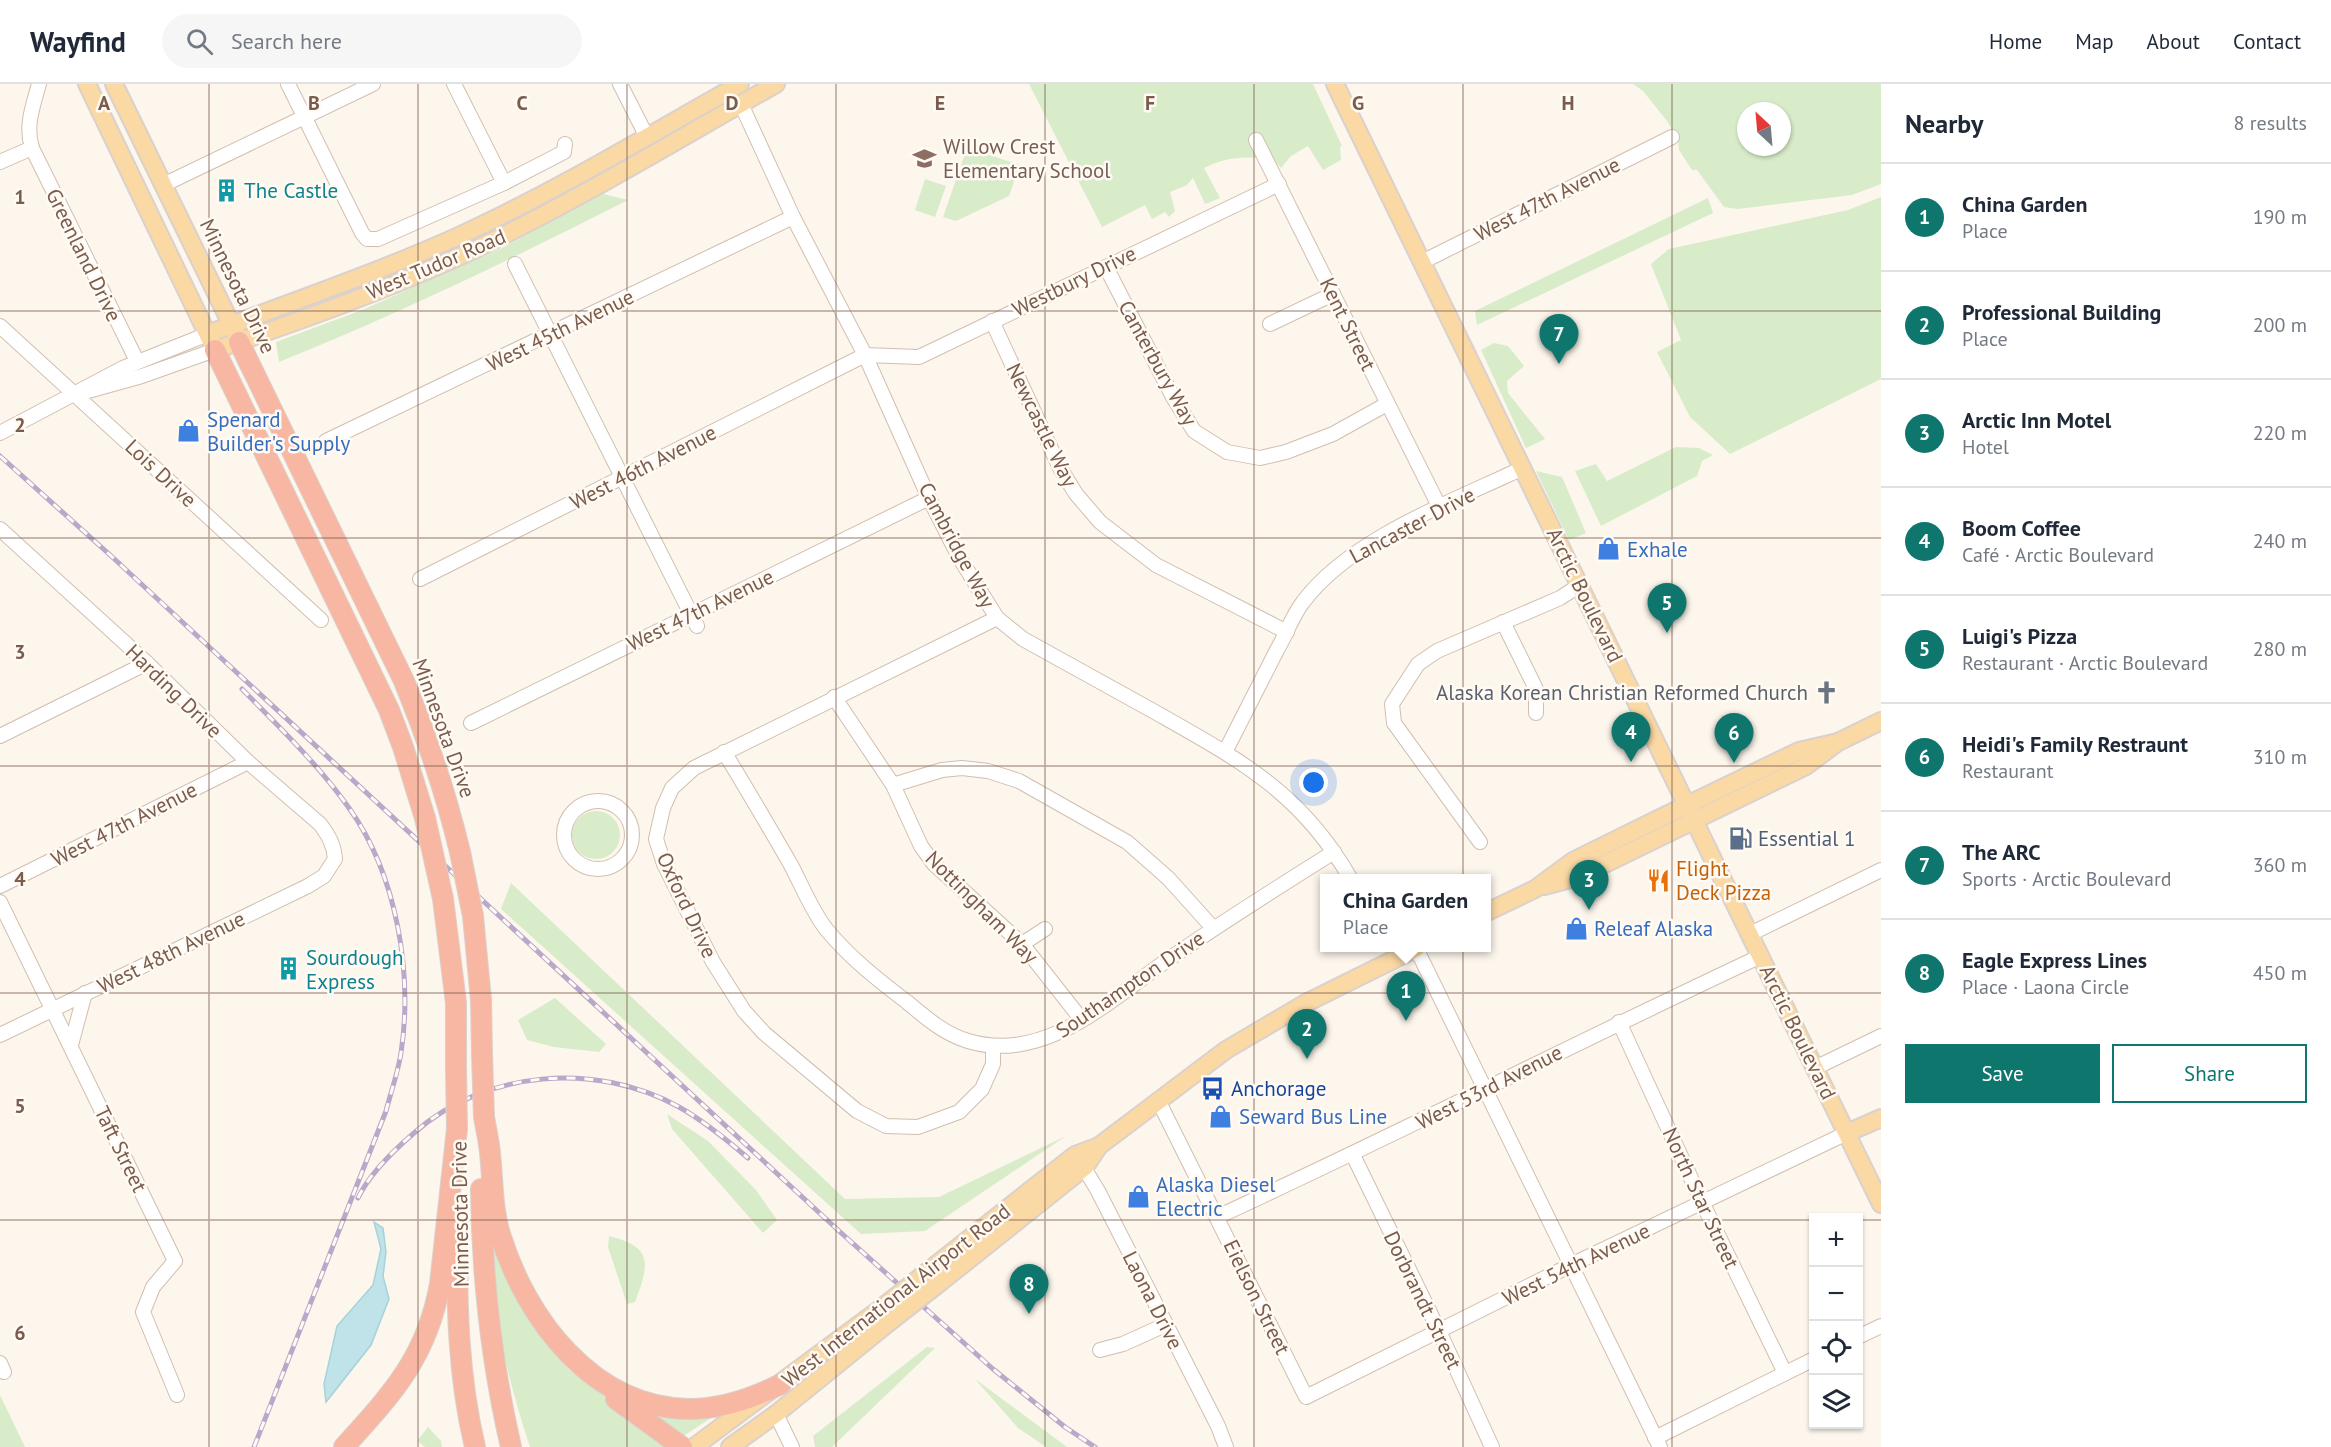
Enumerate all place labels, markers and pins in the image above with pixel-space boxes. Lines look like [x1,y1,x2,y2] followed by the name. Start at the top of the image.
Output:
[943,133,1110,184] place label: Willow Crest Elementary School
[912,145,938,171] school or university icon: Willow Crest Elementary School
[213,177,239,203] building icon: The Castle
[244,177,338,204] place label: The Castle
[1540,314,1578,364] pin: 7
[207,406,350,457] place label: Spenard Builder's Supply
[176,418,202,444] shop icon: Spenard Builder's Supply
[1596,536,1622,562] shop icon: Exhale
[1627,536,1688,563] place label: Exhale
[1648,584,1686,633] pin: 5
[1436,679,1808,706] place label: Alaska Korean Christian Reformed Church
[1813,679,1839,705] church icon: Alaska Korean Christian Reformed Church
[1612,712,1650,762] pin: 4
[1714,714,1754,763] pin: 6
[1727,825,1753,851] fuel station icon: Essential 1
[1758,825,1855,852] place label: Essential 1
[1676,855,1771,906] place label: Flight Deck Pizza
[1570,860,1608,910] pin: 3
[1645,867,1671,893] restaurant icon: Flight Deck Pizza
[1563,915,1589,941] shop icon: Releaf Alaska
[1594,915,1713,942] place label: Releaf Alaska
[306,944,404,995] place label: Sourdough Express
[275,956,301,982] building icon: Sourdough Express
[1386,972,1426,1021] pin: 1
[1288,1010,1326,1059] pin: 2
[1200,1075,1226,1101] bus stop icon: Anchorage
[1231,1075,1327,1102] place label: Anchorage
[1208,1103,1234,1129] shop icon: Seward Bus Line
[1239,1103,1387,1130] place label: Seward Bus Line
[1156,1171,1275,1222] place label: Alaska Diesel Electric
[1125,1183,1151,1209] shop icon: Alaska Diesel Electric
[1010,1264,1048,1314] pin: 8

